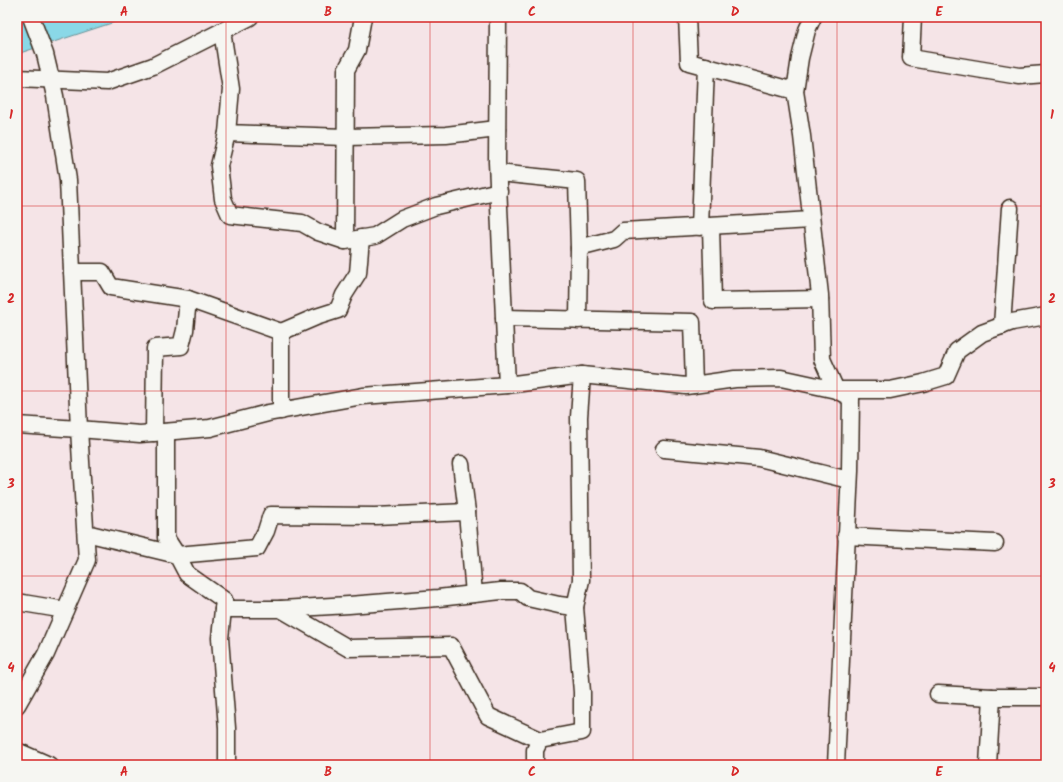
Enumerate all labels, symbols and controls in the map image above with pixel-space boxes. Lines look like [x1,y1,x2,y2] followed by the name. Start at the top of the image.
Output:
[120,2,128,23] text: A
[324,2,332,23] text: B
[528,2,536,23] text: C
[731,2,740,23] text: D
[935,2,943,23] text: E
[9,105,13,126] text: 1
[1050,105,1054,126] text: 1
[7,289,15,310] text: 2
[1048,289,1056,310] text: 2
[6,474,15,495] text: 3
[1047,474,1056,495] text: 3
[7,658,15,679] text: 4
[1048,658,1056,679] text: 4
[120,762,128,782] text: A
[324,762,332,782] text: B
[528,762,536,782] text: C
[731,762,740,782] text: D
[935,762,943,782] text: E

